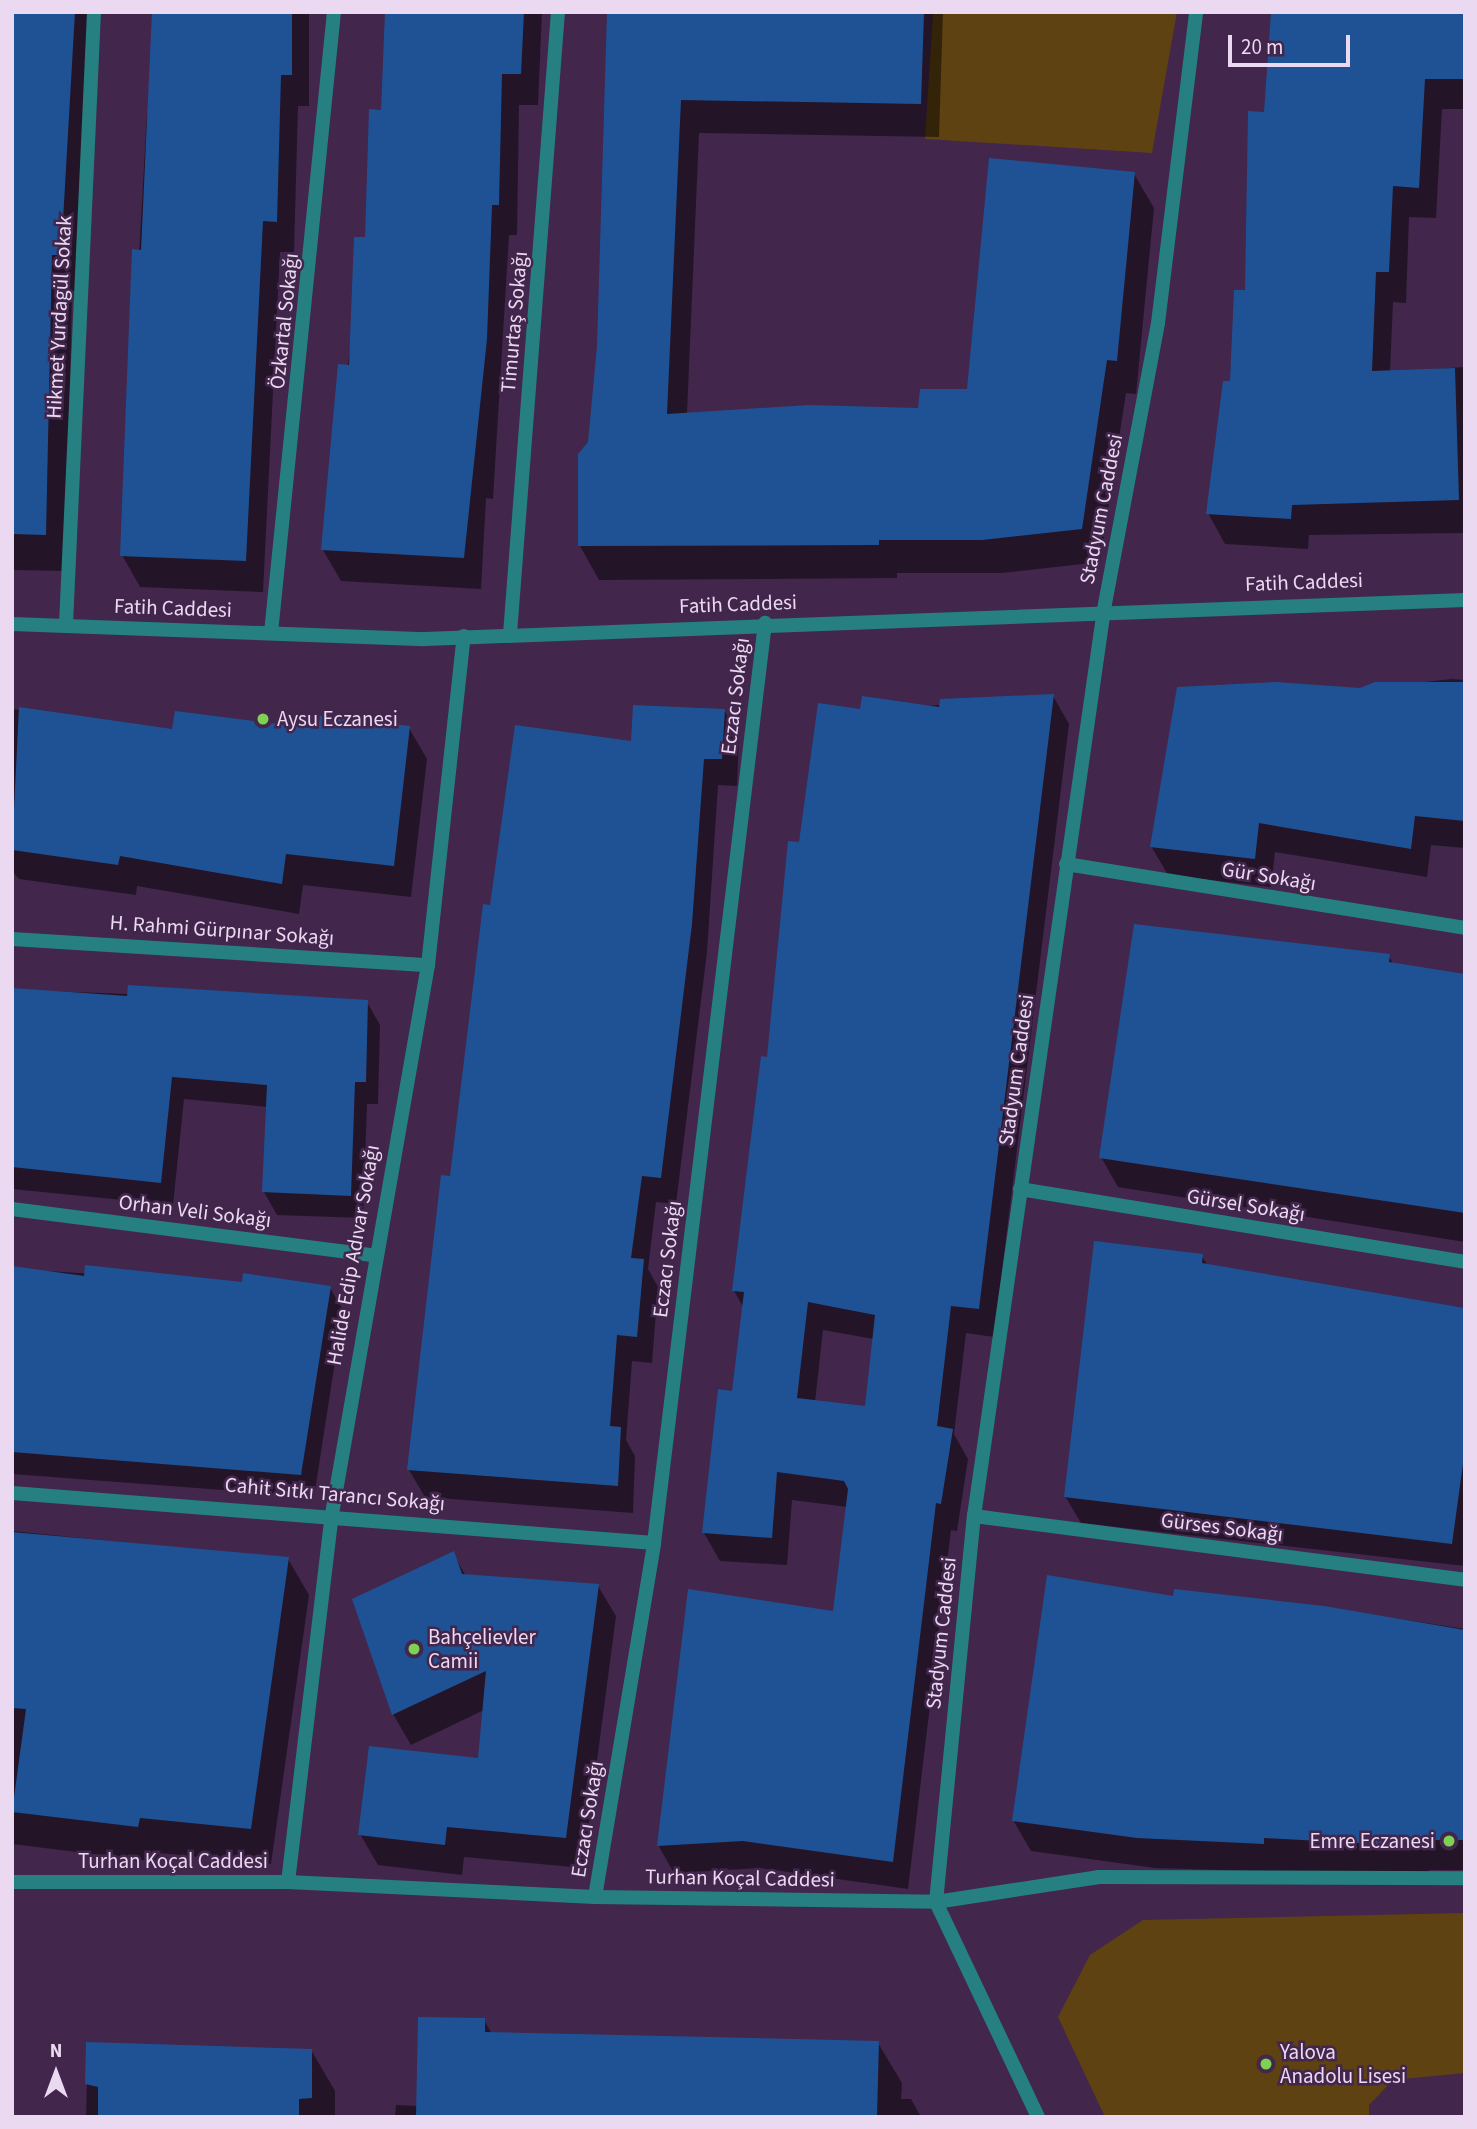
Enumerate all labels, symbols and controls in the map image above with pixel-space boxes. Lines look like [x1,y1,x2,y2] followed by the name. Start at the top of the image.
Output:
[1232,21,1354,65] scale bar
[1241,32,1283,62] text: 20 m
[41,215,77,419] street label: Hikmet Yurdagül Sokak
[495,250,533,394] street label: Timurtaş Sokağı
[264,252,304,390] street label: Özkartal Sokağı
[1074,432,1128,586] street label: Stadyum Caddesi
[1245,567,1363,597] street label: Fatih Caddesi
[679,589,797,619] street label: Fatih Caddesi
[114,593,232,623] street label: Fatih Caddesi
[715,636,755,756] street label: Eczacı Sokağı
[277,706,398,732] place label: Aysu Eczanesi
[255,711,271,727] marker: Aysu Eczanesi
[1220,856,1318,896] street label: Gür Sokağı
[109,910,335,950] street label: H. Rahmi Gürpınar Sokağı
[993,993,1039,1147] street label: Stadyum Caddesi
[321,1143,385,1367] street label: Halide Edip Adıvar Sokağı
[1185,1183,1307,1227] street label: Gürsel Sokağı
[117,1189,273,1233] street label: Orhan Veli Sokağı
[647,1199,687,1319] street label: Eczacı Sokağı
[224,1472,446,1516] street label: Cahit Sıtkı Tarancı Sokağı
[1159,1507,1285,1547] street label: Gürses Sokağı
[920,1556,962,1710] street label: Stadyum Caddesi
[428,1624,536,1674] place label: Bahçelievler Camii
[406,1641,422,1657] marker: Bahçelievler Camii
[565,1759,609,1879] street label: Eczacı Sokağı
[1309,1828,1435,1854] place label: Emre Eczanesi
[1441,1833,1457,1849] marker: Emre Eczanesi
[78,1848,268,1874] street label: Turhan Koçal Caddesi
[645,1864,835,1892] street label: Turhan Koçal Caddesi
[21,2038,91,2108] north arrow
[50,2038,62,2065] text: N
[1280,2039,1406,2089] place label: Yalova Anadolu Lisesi
[1258,2056,1274,2072] marker: Yalova Anadolu Lisesi

